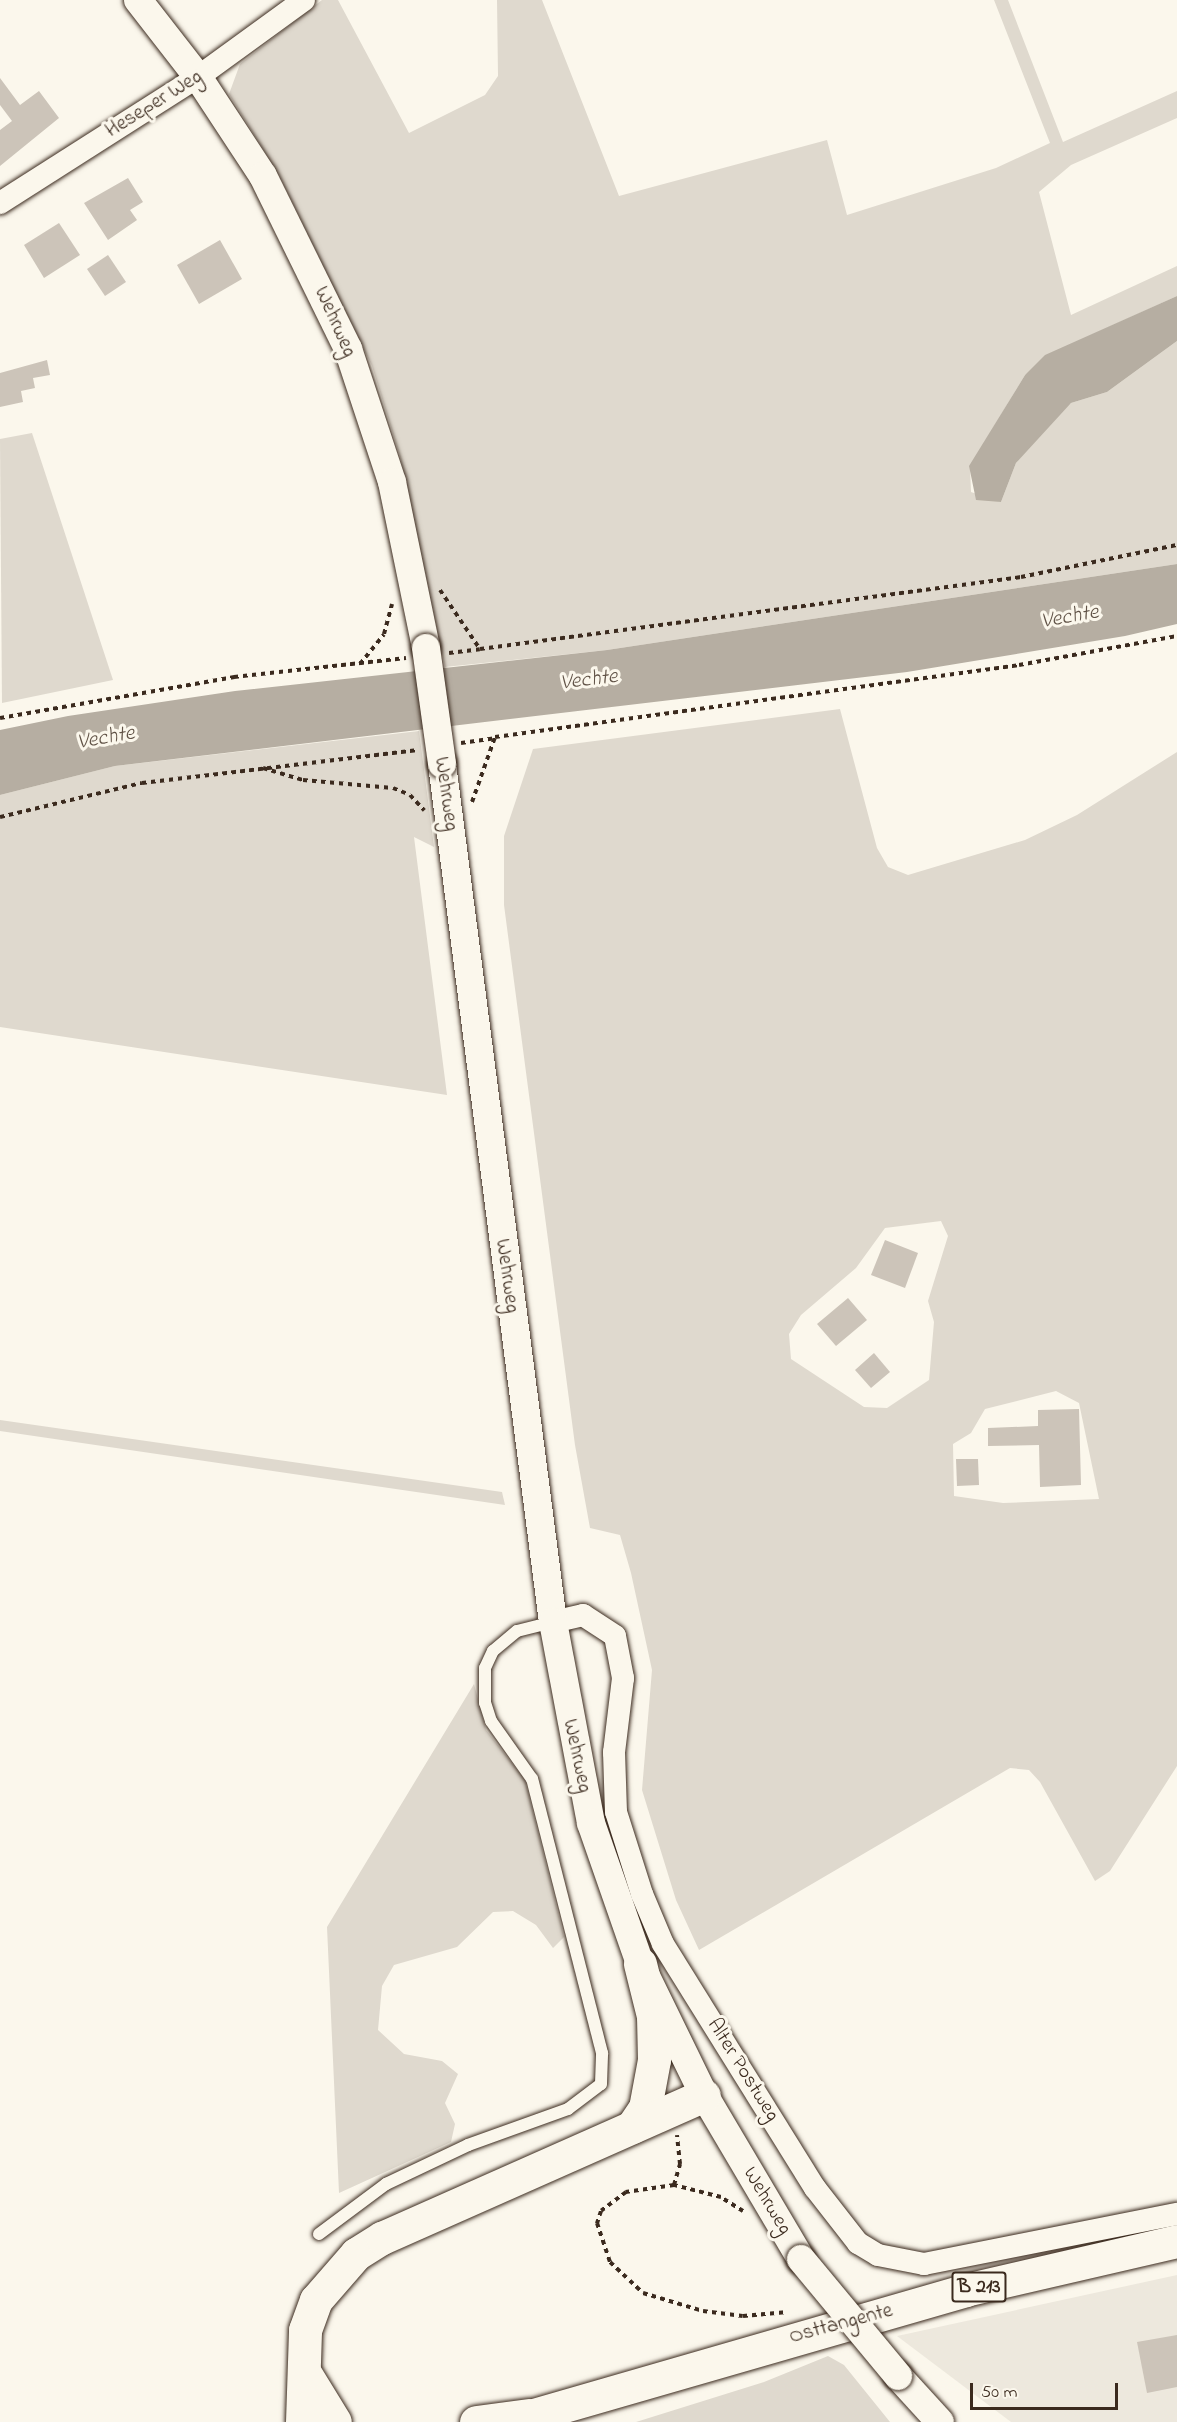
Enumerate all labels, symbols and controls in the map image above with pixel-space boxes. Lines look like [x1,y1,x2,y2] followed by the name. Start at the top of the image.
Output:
[101,64,207,144] street label: Heseper Weg
[308,283,362,361] street label: Wehrweg
[1039,600,1101,636] water label: Vechte
[559,664,619,698] water label: Vechte
[75,721,137,757] water label: Vechte
[428,755,464,833] street label: Wehrweg
[489,1237,525,1315] street label: Wehrweg
[557,1717,597,1795] street label: Wehrweg
[701,2014,785,2126] street label: Alter Postweg
[737,2162,797,2240] street label: Wehrweg
[950,2270,1008,2304] road number: B 213
[787,2298,895,2350] street label: Osttangente
[973,2371,1122,2409] scale bar
[981,2380,1018,2406] text: 50 m

